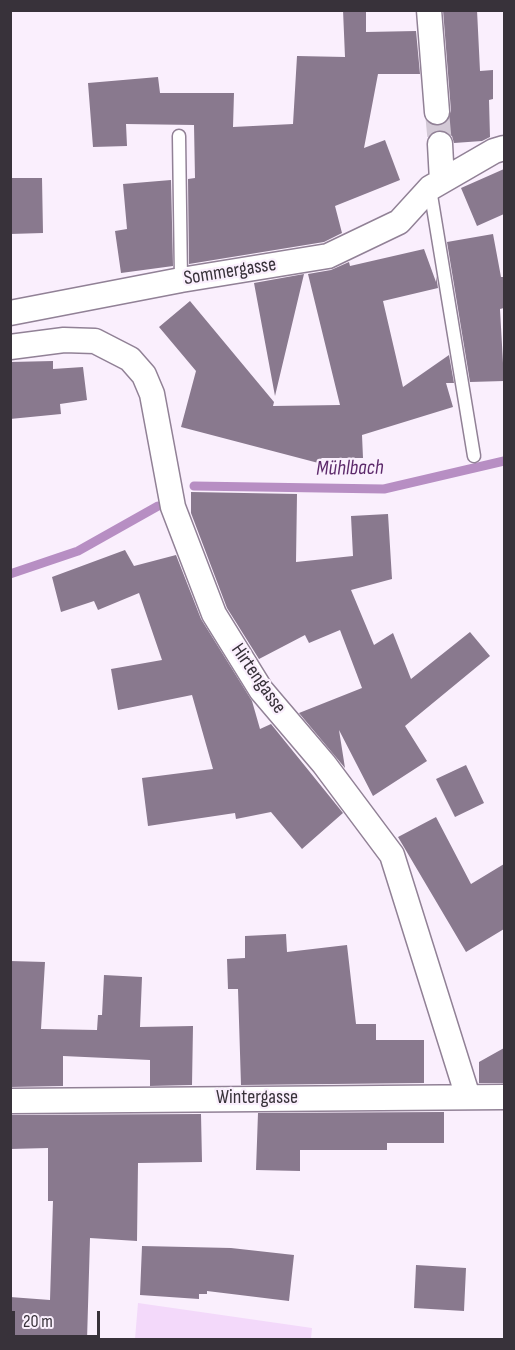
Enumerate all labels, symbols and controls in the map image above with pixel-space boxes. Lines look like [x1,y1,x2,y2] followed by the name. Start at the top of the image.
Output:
[182,253,278,291] street label: Sommergasse
[316,456,384,482] water label: Mühlbach
[225,639,291,719] street label: Hirtengasse
[216,1086,298,1110] street label: Wintergasse
[15,1299,104,1337] scale bar
[23,1311,53,1332] text: 20 m

